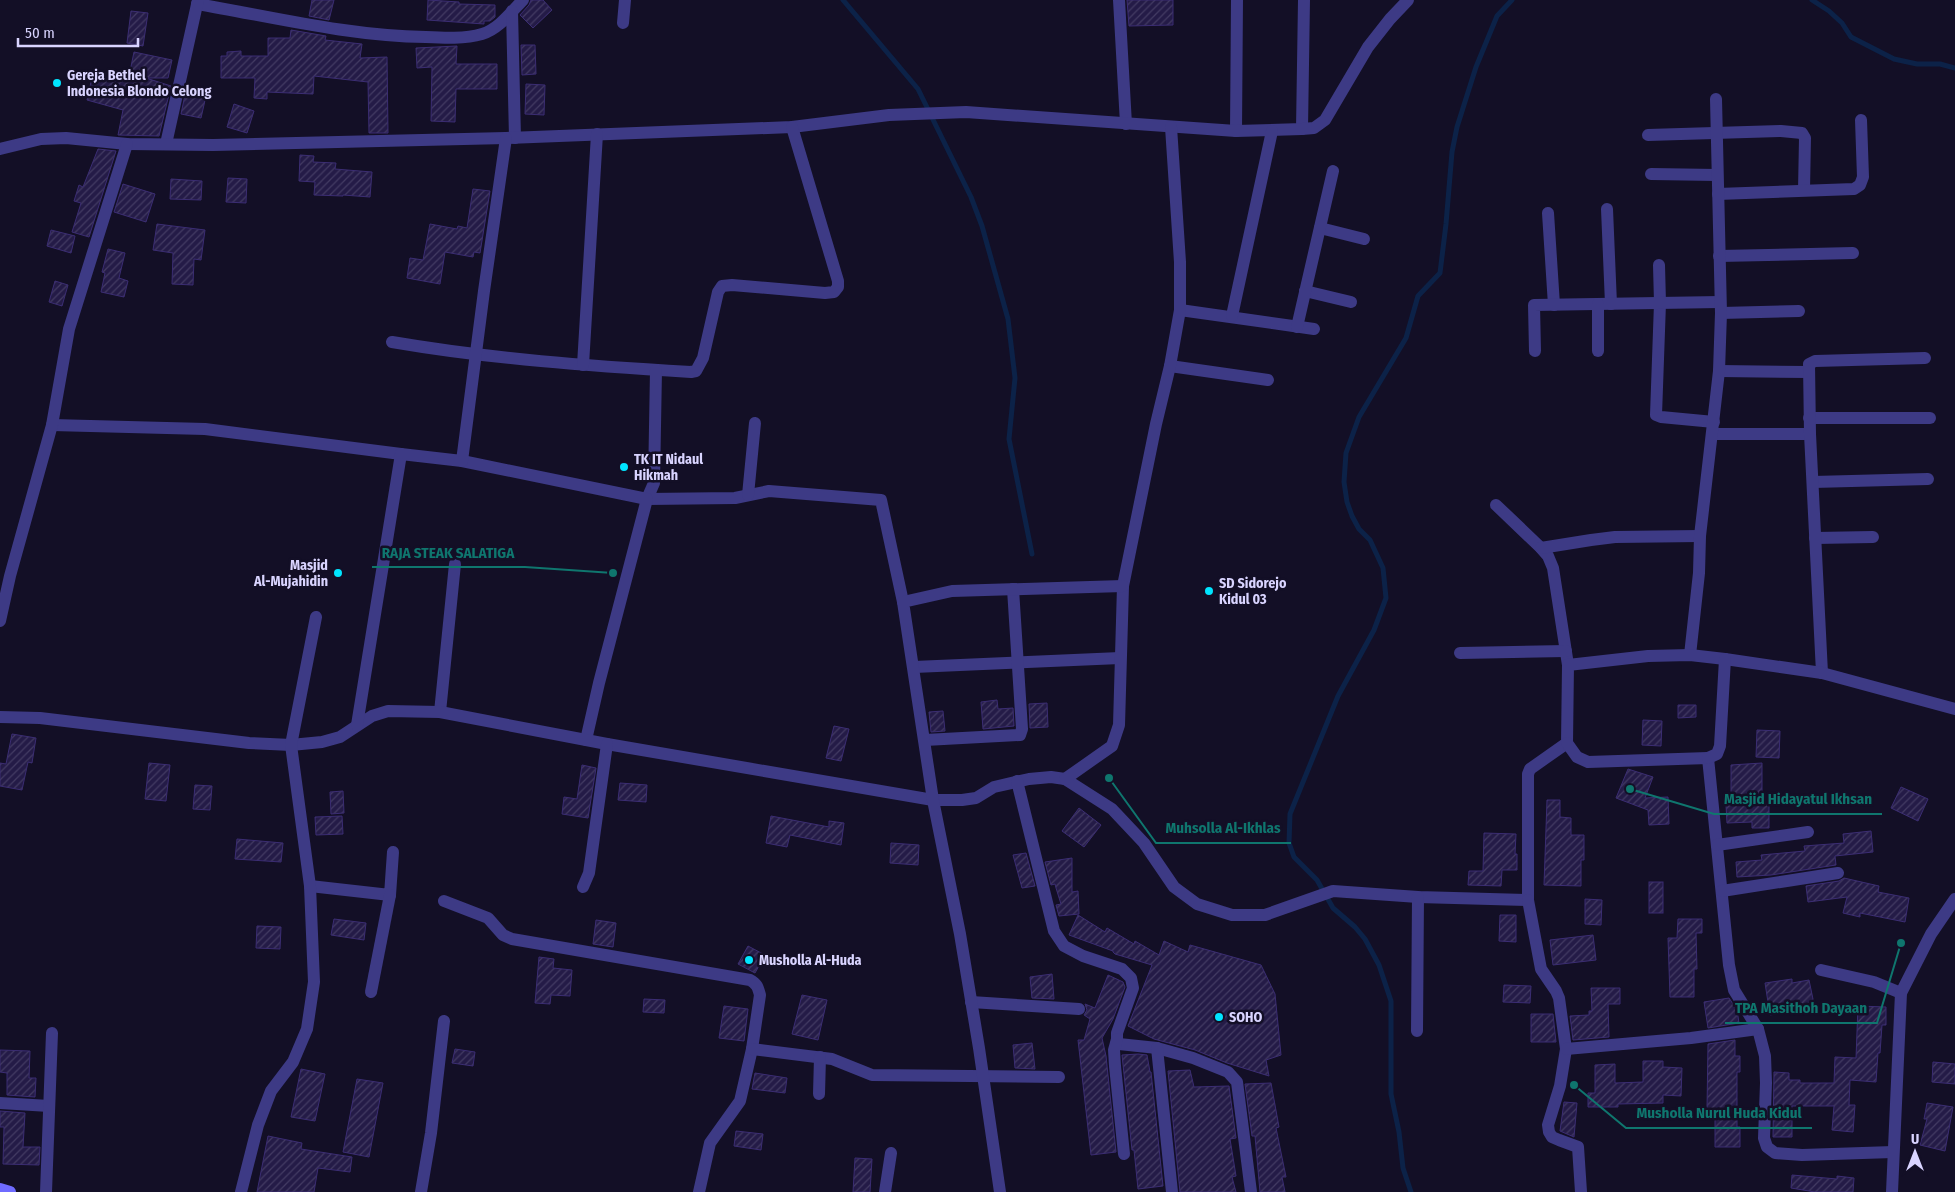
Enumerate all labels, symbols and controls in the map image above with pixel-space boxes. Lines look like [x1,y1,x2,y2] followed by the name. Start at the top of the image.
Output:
[18,15,138,47] scale bar
[25,24,55,42] text: 50 m
[67,67,211,100] place label: Gereja Bethel Indonesia Blondo Celong
[51,77,63,89] marker: Gereja Bethel Indonesia Blondo Celong
[634,451,703,484] place label: TK IT Nidaul Hikmah
[618,461,630,473] marker: TK IT Nidaul Hikmah
[372,537,525,567] callout: RAJA STEAK SALATIGA
[382,544,515,562] text: RAJA STEAK SALATIGA
[253,557,328,590] place label: Masjid Al-Mujahidin
[332,567,344,579] marker: Masjid Al-Mujahidin
[1219,575,1287,608] place label: SD Sidorejo Kidul 03
[1203,585,1215,597] marker: SD Sidorejo Kidul 03
[1714,784,1882,814] callout: Masjid Hidayatul Ikhsan
[1724,790,1872,808] text: Masjid Hidayatul Ikhsan
[1156,813,1291,843] callout: Muhsolla Al-Ikhlas
[1166,819,1281,837] text: Muhsolla Al-Ikhlas
[759,952,862,969] place label: Musholla Al-Huda
[743,954,755,966] marker: Musholla Al-Huda
[1725,993,1877,1023] callout: TPA Masithoh Dayaan
[1735,999,1867,1017] text: TPA Masithoh Dayaan
[1229,1009,1263,1026] place label: SOHO
[1213,1011,1225,1023] marker: SOHO
[1626,1098,1812,1128] callout: Musholla Nurul Huda Kidul
[1636,1104,1802,1122] text: Musholla Nurul Huda Kidul
[1890,1127,1940,1177] north arrow
[1911,1131,1919,1148] text: U

